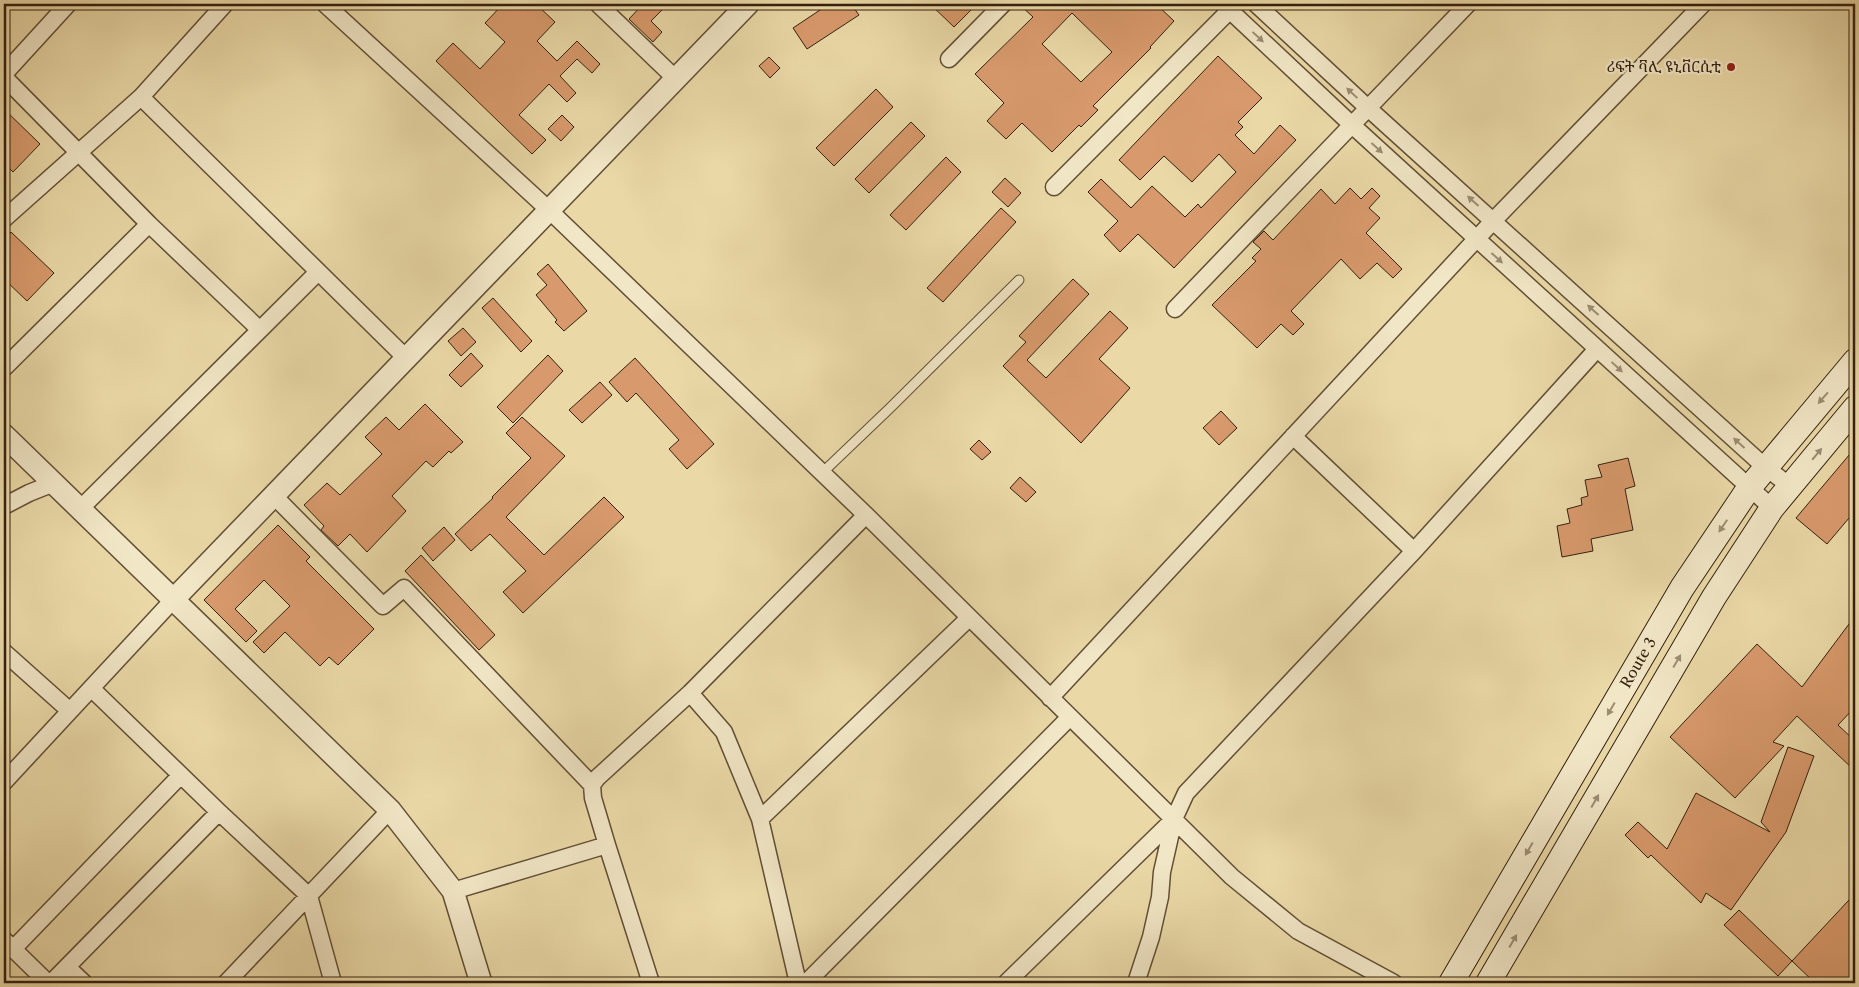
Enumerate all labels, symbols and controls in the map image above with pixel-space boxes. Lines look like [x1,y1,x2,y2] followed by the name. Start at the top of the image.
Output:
[1252,31,1264,43] one-way arrow
[1607,57,1721,76] place label: ሪፍት ቫሊ ዩኒቨርሲቲ
[1725,61,1737,73] marker: ሪፍት ቫሊ ዩኒቨርሲቲ
[1346,87,1358,99] one-way arrow
[1371,142,1383,154] one-way arrow
[1467,195,1479,207] one-way arrow
[1491,252,1503,264] one-way arrow
[1587,305,1600,316] one-way arrow
[1611,361,1623,373] one-way arrow
[1817,391,1829,403] one-way arrow
[1734,437,1746,449] one-way arrow
[1811,448,1822,461] one-way arrow
[1719,519,1728,532] one-way arrow
[1616,634,1660,691] street label: Route 3
[1672,654,1681,667] one-way arrow
[1607,703,1616,716] one-way arrow
[1590,794,1599,807] one-way arrow
[1525,843,1534,856] one-way arrow
[1508,935,1517,948] one-way arrow

